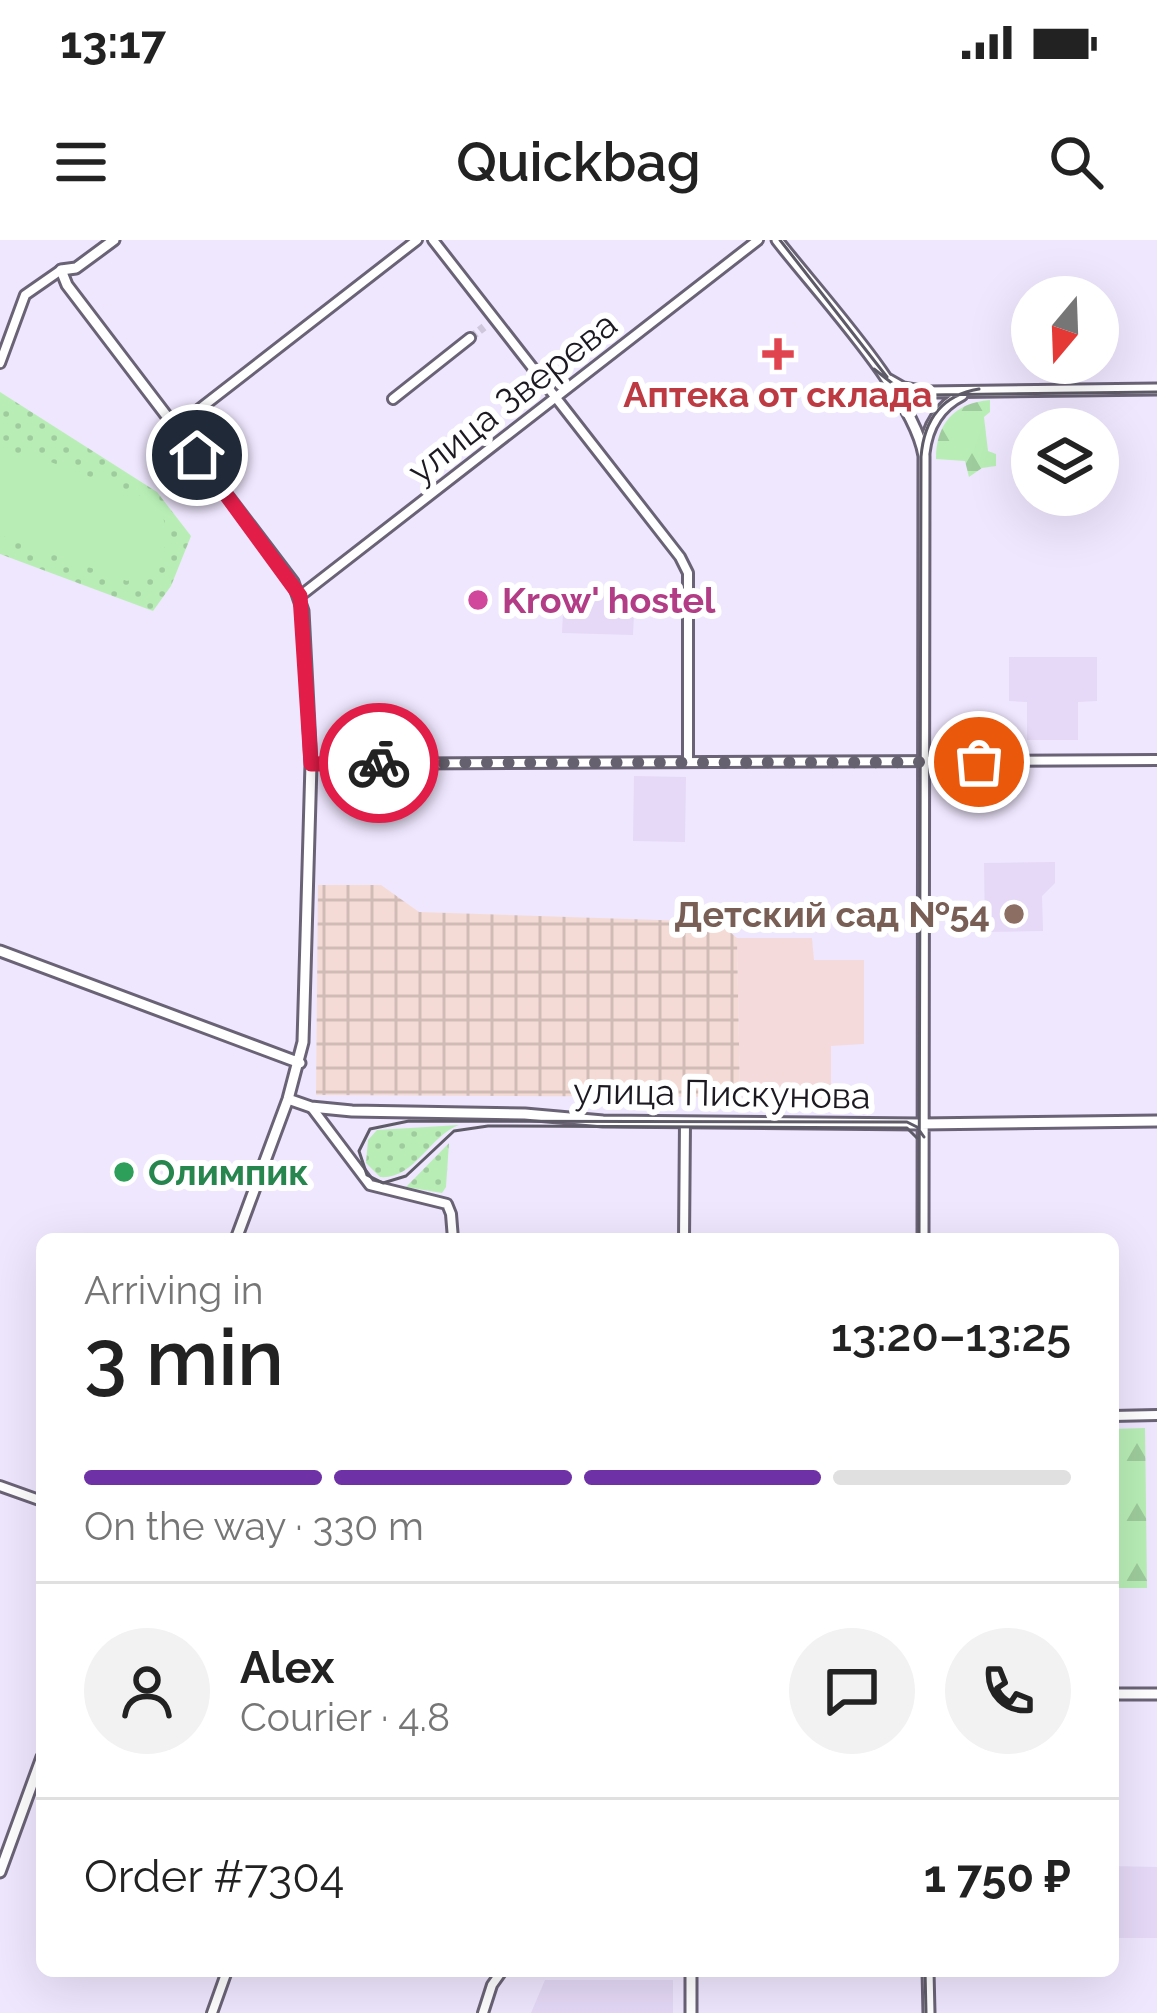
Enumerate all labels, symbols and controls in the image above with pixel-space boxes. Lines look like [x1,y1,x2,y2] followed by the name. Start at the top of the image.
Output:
[60,16,166,69] text: 13:17
[48,129,114,195] icon: menu
[1043,129,1109,195] icon: search
[456,130,701,194] text: Quickbag
[1011,276,1119,384] north arrow
[1011,276,1119,516] map controls
[399,302,625,492] street label: улица Зверева
[765,341,791,367] marker: Аптека от склада
[623,373,933,415] place label: Аптека от склада
[146,404,248,506] pin
[1011,408,1119,516] button: layers
[164,422,230,488] icon: home
[502,579,716,621] place label: Krow' hostel
[465,587,491,613] marker: Krow' hostel
[319,703,439,823] courier
[928,711,1030,813] pin
[946,729,1012,795] icon: bag
[346,730,412,796] icon: bike
[674,893,990,935] place label: Детский сад №54
[1001,901,1027,927] marker: Детский сад №54
[573,1069,871,1117] street label: улица Пискунова
[148,1151,309,1193] place label: Олимпик
[111,1159,137,1185] marker: Олимпик
[84,1267,264,1313] text: Arriving in
[831,1309,1071,1362] text: 13:20–13:25
[84,1312,284,1403] text: 3 min
[84,1503,424,1549] text: On the way · 330 m
[84,1628,210,1754] button: person
[789,1628,915,1754] button: chat
[945,1628,1071,1754] button: phone
[240,1641,334,1694] text: Alex
[240,1694,450,1740] text: Courier · 4.8
[84,1850,344,1903] text: Order #7304
[924,1850,1071,1903] text: 1 750 ₽

